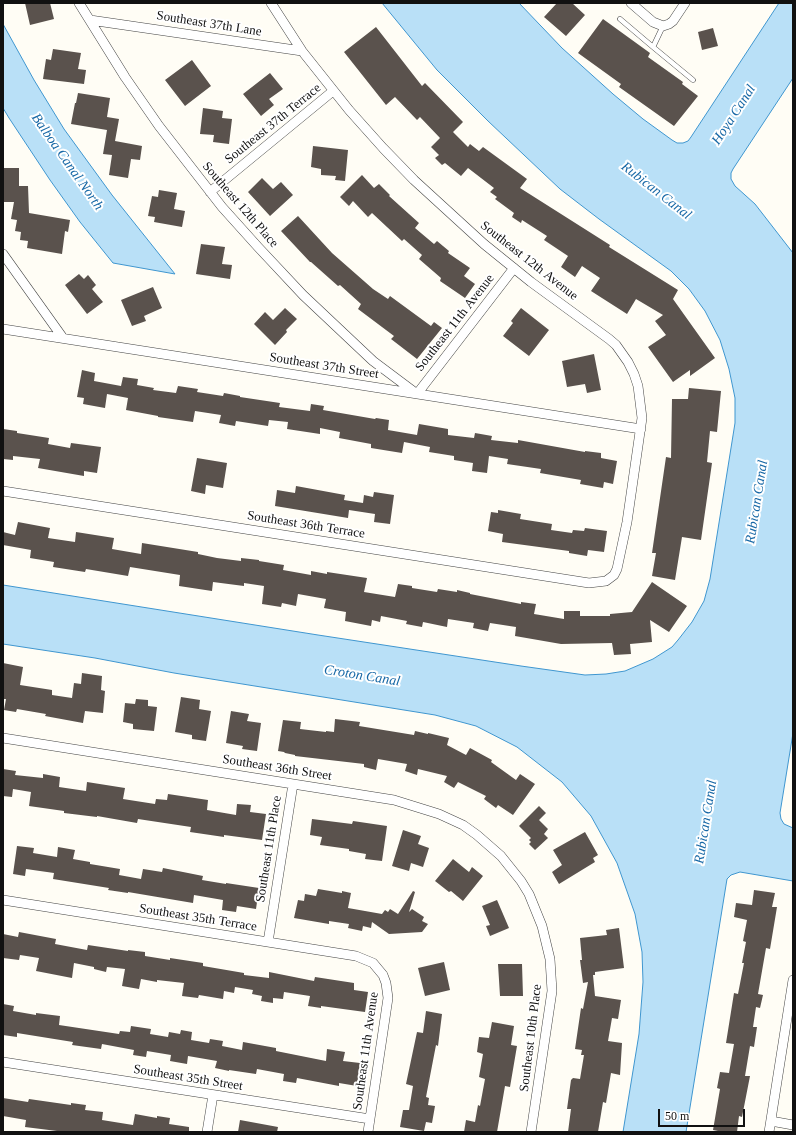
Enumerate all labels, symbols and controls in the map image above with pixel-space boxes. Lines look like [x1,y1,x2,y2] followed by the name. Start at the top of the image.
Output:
[155,8,263,40] street label: Southeast 37th Lane
[222,81,324,167] street label: Southeast 37th Terrace
[708,82,760,148] water label: Hoya Canal
[27,110,107,214] water label: Balboa Canal North
[618,158,694,224] water label: Rubican Canal
[199,159,281,251] street label: Southeast 12th Place
[477,218,581,304] street label: Southeast 12th Avenue
[412,271,498,375] street label: Southeast 11th Avenue
[268,350,380,382] street label: Southeast 37th Street
[742,459,772,545] water label: Rubican Canal
[246,508,366,542] street label: Southeast 36th Terrace
[323,662,401,690] water label: Croton Canal
[221,752,333,784] street label: Southeast 36th Street
[691,779,721,865] water label: Rubican Canal
[253,795,285,903] street label: Southeast 11th Place
[138,901,258,935] street label: Southeast 35th Terrace
[517,983,545,1093] street label: Southeast 10th Place
[350,991,382,1111] street label: Southeast 11th Avenue
[132,1062,244,1094] street label: Southeast 35th Street
[660,1101,747,1127] scale bar
[665,1109,689,1123] text: 50 m

